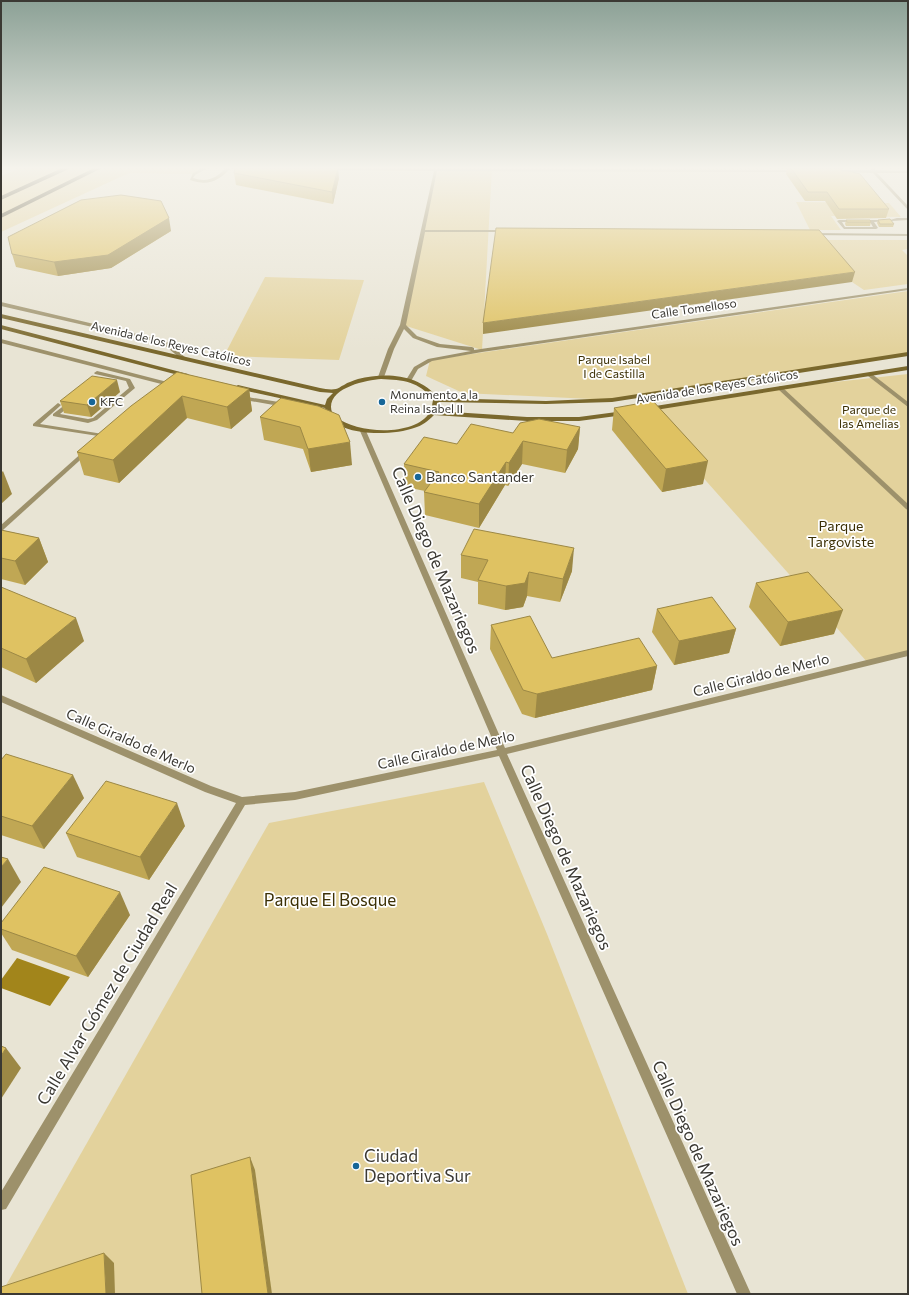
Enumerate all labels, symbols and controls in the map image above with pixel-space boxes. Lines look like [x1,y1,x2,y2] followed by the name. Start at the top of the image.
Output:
[650,295,737,321] street label: Calle Tomelloso
[90,318,253,368] street label: Avenida de los Reyes Católicos
[578,352,650,380] park label: Parque Isabel I de Castilla
[635,366,799,406] street label: Avenida de los Reyes Católicos
[390,387,478,415] place label: Monumento a la Reina Isabel II
[100,394,123,408] place label: KFC
[87,397,97,407] marker: KFC
[377,397,387,407] marker: Monumento a la Reina Isabel II
[839,402,899,430] park label: Parque de las Amelias
[388,463,485,656] street label: Calle Diego de Mazariegos
[426,468,534,485] place label: Banco Santander
[413,472,423,482] marker: Banco Santander
[808,517,874,550] park label: Parque Targoviste
[691,649,831,700] street label: Calle Giraldo de Merlo
[64,704,199,777] street label: Calle Giraldo de Merlo
[376,727,516,772] street label: Calle Giraldo de Merlo
[516,761,617,953] street label: Calle Diego de Mazariegos
[32,879,181,1109] street label: Calle Alvar Gómez de Ciudad Real
[264,889,396,910] park label: Parque El Bosque
[648,1057,749,1249] street label: Calle Diego de Mazariegos
[364,1145,471,1186] place label: Ciudad Deportiva Sur
[351,1161,361,1171] marker: Ciudad Deportiva Sur

